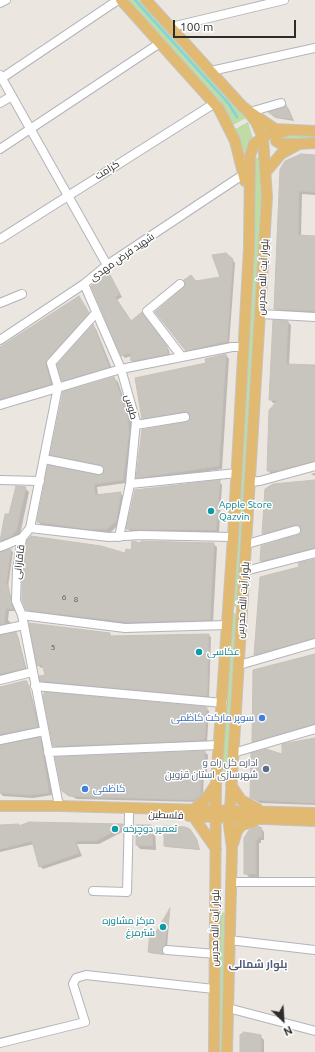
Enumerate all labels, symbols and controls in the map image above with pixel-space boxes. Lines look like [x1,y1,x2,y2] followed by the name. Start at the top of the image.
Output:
[175,12,298,38] scale bar
[180,20,213,33] text: 100 m
[93,158,121,182] street label: کرامت
[87,230,157,284] street label: شهید فرض مهدی
[255,238,271,316] street label: بلوار آیت الله مدرس
[122,393,140,421] street label: طوس
[219,499,272,522] place label: Apple Store Qazvin
[206,506,216,516] marker: Apple Store Qazvin
[11,544,27,580] street label: قاقازانی
[234,561,252,639] street label: بلوار آیت الله مدرس
[62,592,66,602] house number: 6
[74,594,78,604] house number: 8
[51,642,55,652] house number: 5
[207,646,240,658] place label: عکاسی
[194,647,204,657] marker: عکاسی
[171,712,254,724] place label: سوپر مارکت کاظمی
[257,713,267,723] marker: سوپر مارکت کاظمی
[165,757,258,780] place label: اداره کل راه و شهرسازی استان قزوین
[261,764,271,774] marker: اداره کل راه و شهرسازی استان قزوین
[93,783,125,795] place label: کاظمی
[80,784,90,794] marker: کاظمی
[148,808,184,822] street label: فلسطین
[123,823,177,835] place label: تعمیر دوچرخه
[110,824,120,834] marker: تعمیر دوچرخه
[208,889,222,967] street label: بلوار آیت الله مدرس
[102,915,155,938] place label: مرکز مشاوره شترمرغ
[158,922,168,932] marker: مرکز مشاوره شترمرغ
[229,957,287,971] district label: بلوار شمالی
[263,1000,303,1040] north arrow
[282,1024,294,1038] text: N

